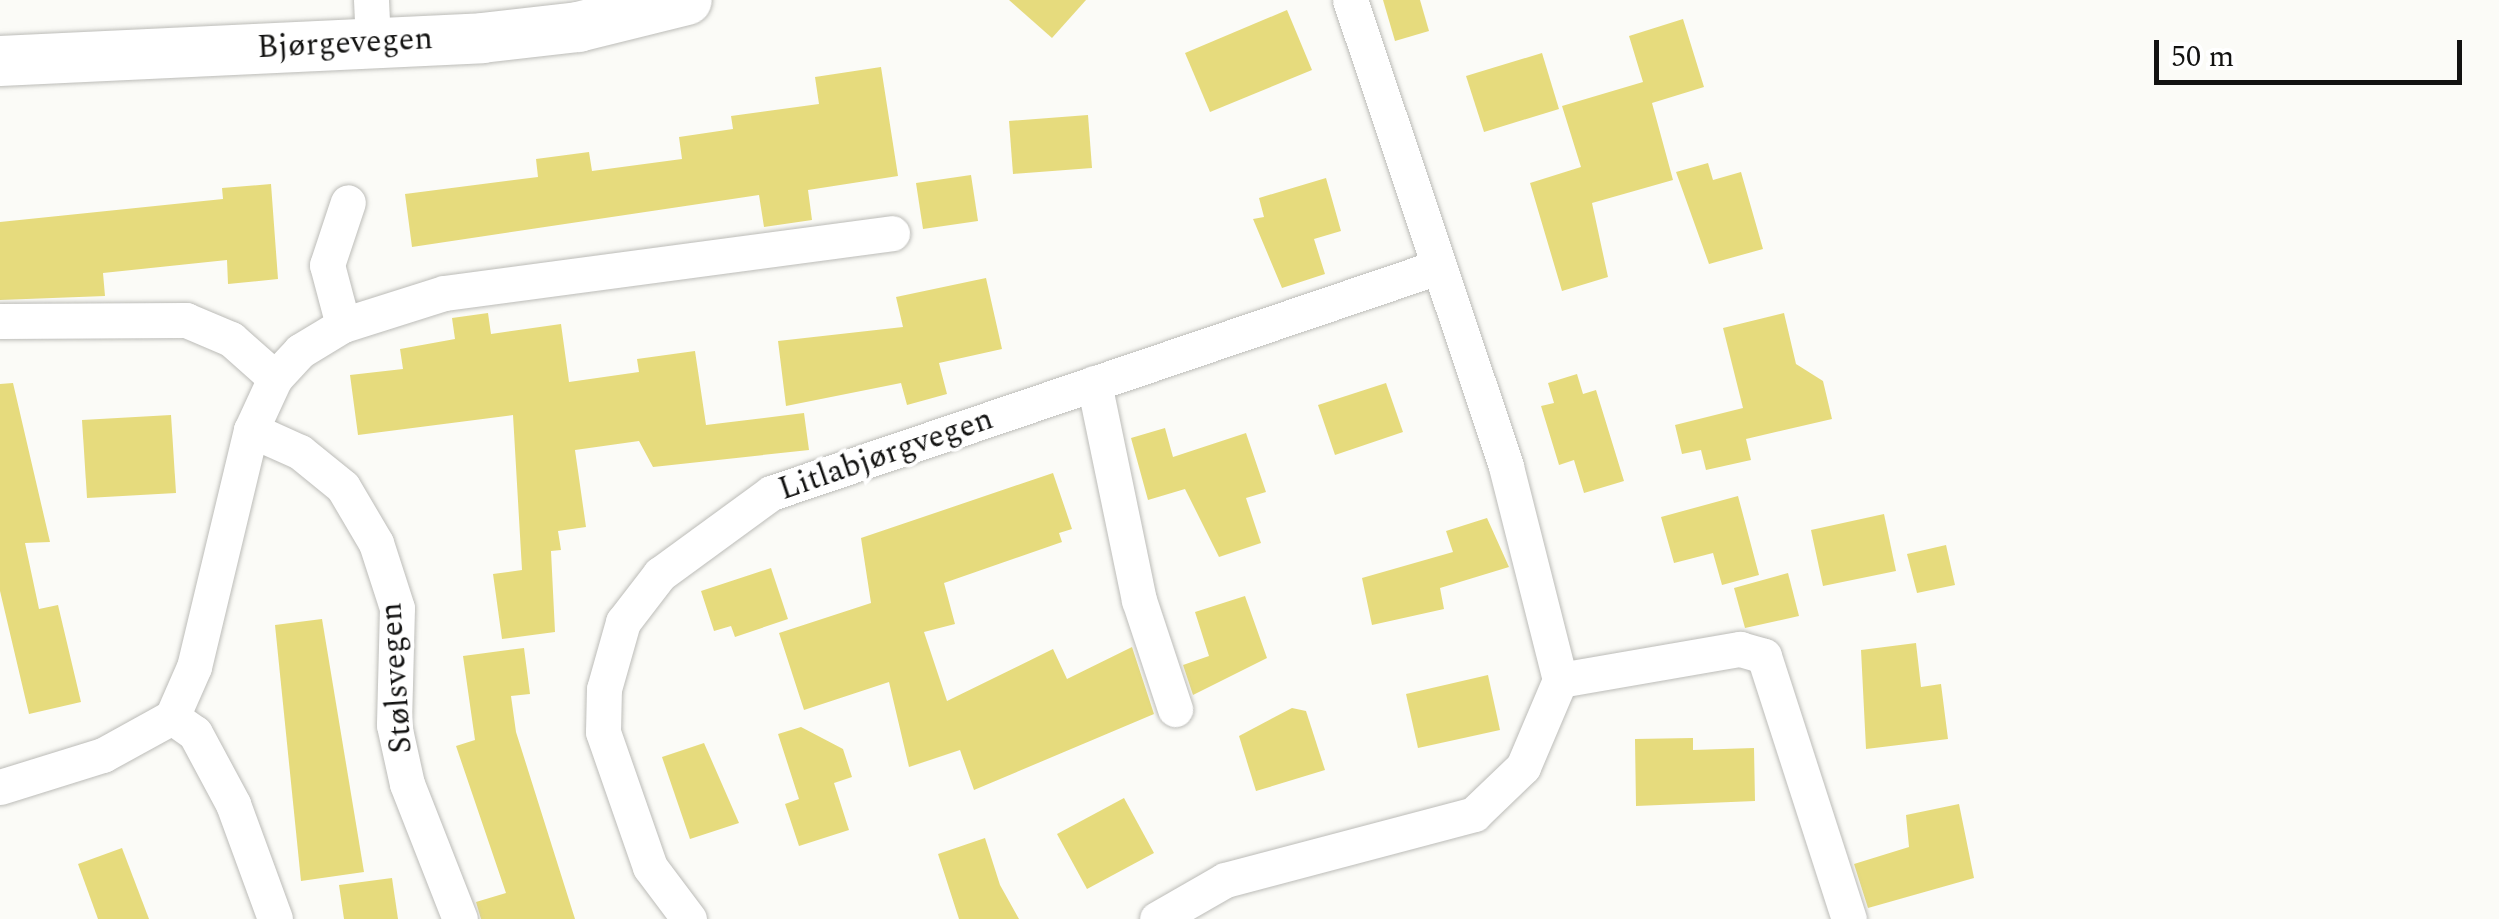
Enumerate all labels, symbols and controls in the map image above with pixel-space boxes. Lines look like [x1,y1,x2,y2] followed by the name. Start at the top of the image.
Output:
[256,20,434,68] street label: Bjørgevegen
[2159,20,2466,82] scale bar
[2171,34,2234,80] text: 50 m
[774,400,998,510] street label: Litlabjørgvegen
[373,601,421,755] street label: Stølsvegen

